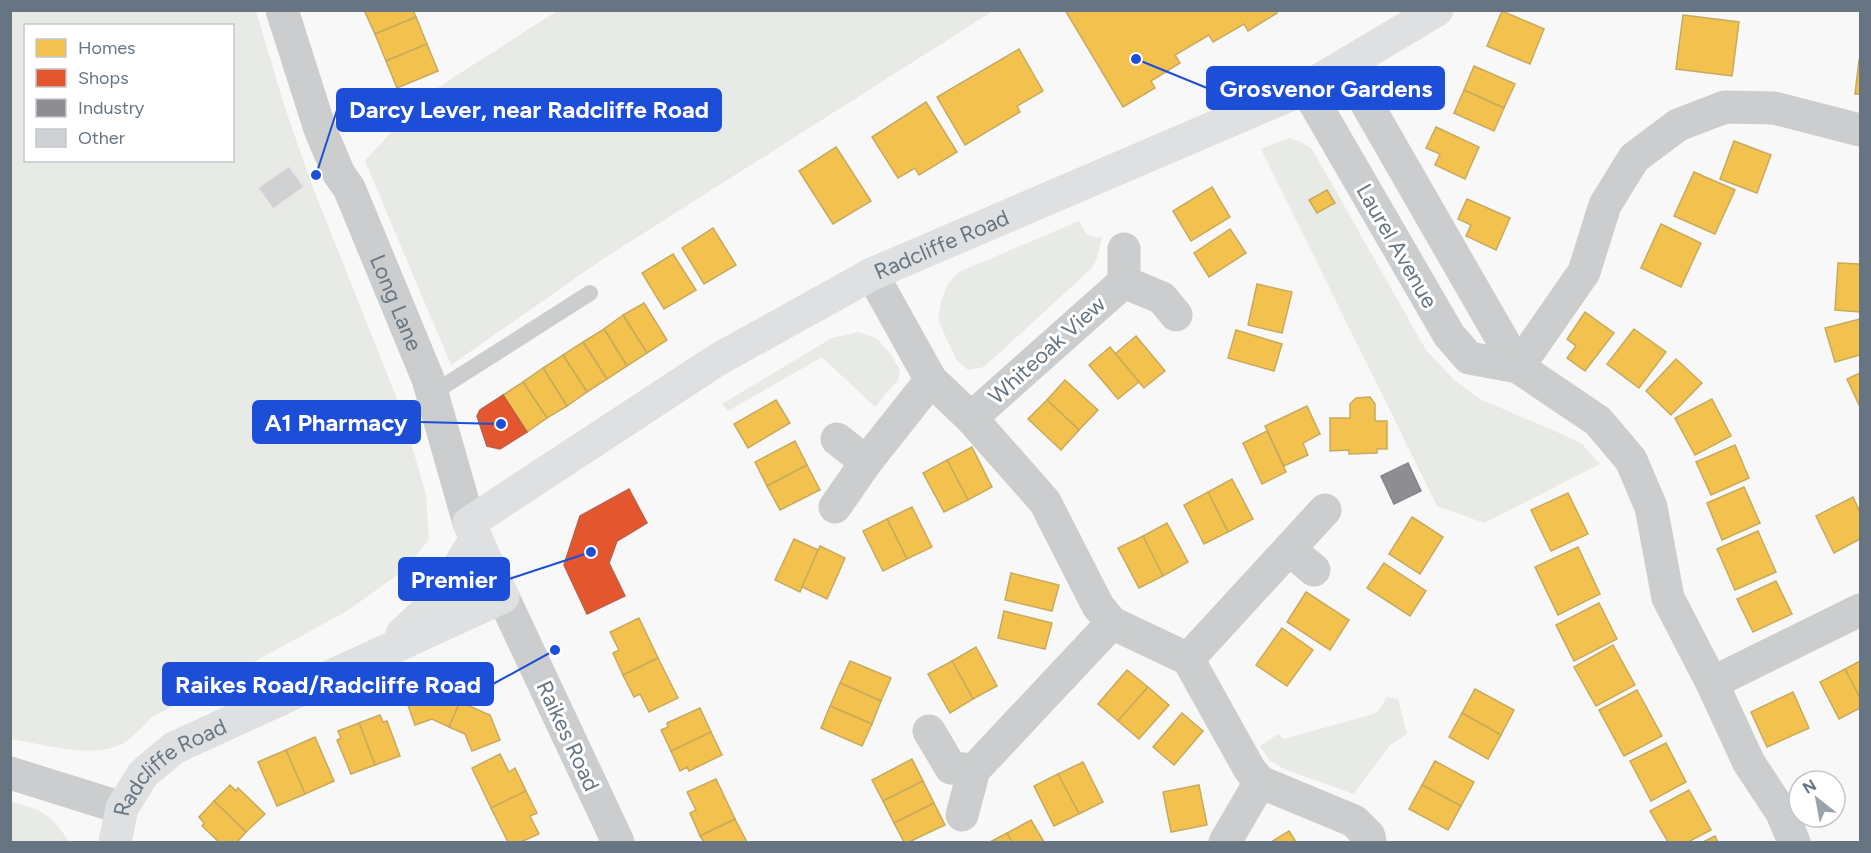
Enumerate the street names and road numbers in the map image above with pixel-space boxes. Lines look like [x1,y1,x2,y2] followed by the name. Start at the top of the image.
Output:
[1351,179,1443,313] street label: Laurel Avenue
[870,204,1013,285] street label: Radcliffe Road
[364,250,428,355] street label: Long Lane
[983,290,1112,410] street label: Whiteoak View
[531,676,605,796] street label: Raikes Road
[107,712,230,818] street label: Radcliffe Road

